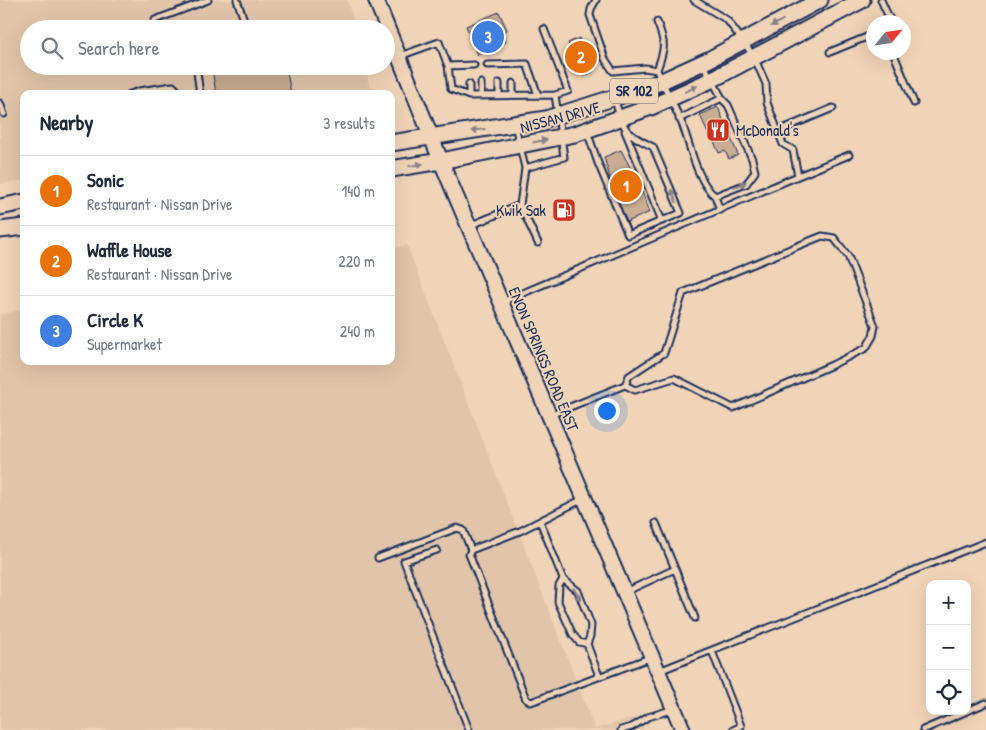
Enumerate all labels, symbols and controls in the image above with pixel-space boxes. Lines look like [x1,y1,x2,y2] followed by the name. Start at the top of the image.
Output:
[866,15,911,60] north arrow
[472,18,504,56] pin: 3
[770,19,784,27] one-way arrow
[20,20,395,75] search box
[38,34,66,62] icon: search
[78,35,159,61] text: Search here
[565,38,597,76] pin: 2
[610,78,658,104] road number: SR 102
[684,85,698,93] one-way arrow
[518,96,602,138] street label: NISSAN DRIVE
[40,108,93,137] text: Nearby
[323,112,375,134] text: 3 results
[705,117,731,143] restaurant icon: McDonald's
[736,119,799,141] place label: McDonald's
[469,126,485,134] one-way arrow
[533,137,549,145] one-way arrow
[409,161,425,169] one-way arrow
[87,167,124,193] text: Sonic
[610,167,642,205] pin: 1
[53,180,59,202] text: 1
[341,180,375,202] text: 140 m
[733,181,748,189] one-way arrow
[670,189,678,203] one-way arrow
[87,193,232,215] text: Restaurant · Nissan Drive
[551,197,577,223] fuel station icon: Kwik Sak
[496,199,546,221] place label: Kwik Sak
[87,237,172,263] text: Waffle House
[52,250,60,272] text: 2
[338,250,375,272] text: 220 m
[87,263,232,285] text: Restaurant · Nissan Drive
[504,283,585,435] street label: ENON SPRINGS ROAD EAST
[87,307,143,333] text: Circle K
[52,320,60,342] text: 3
[340,320,375,342] text: 240 m
[87,333,162,355] text: Supermarket
[594,398,620,424] your location
[926,580,971,715] map controls
[926,580,971,625] button: +
[573,587,582,601] one-way arrow
[926,625,971,670] button: −
[926,670,971,715] button: locate

